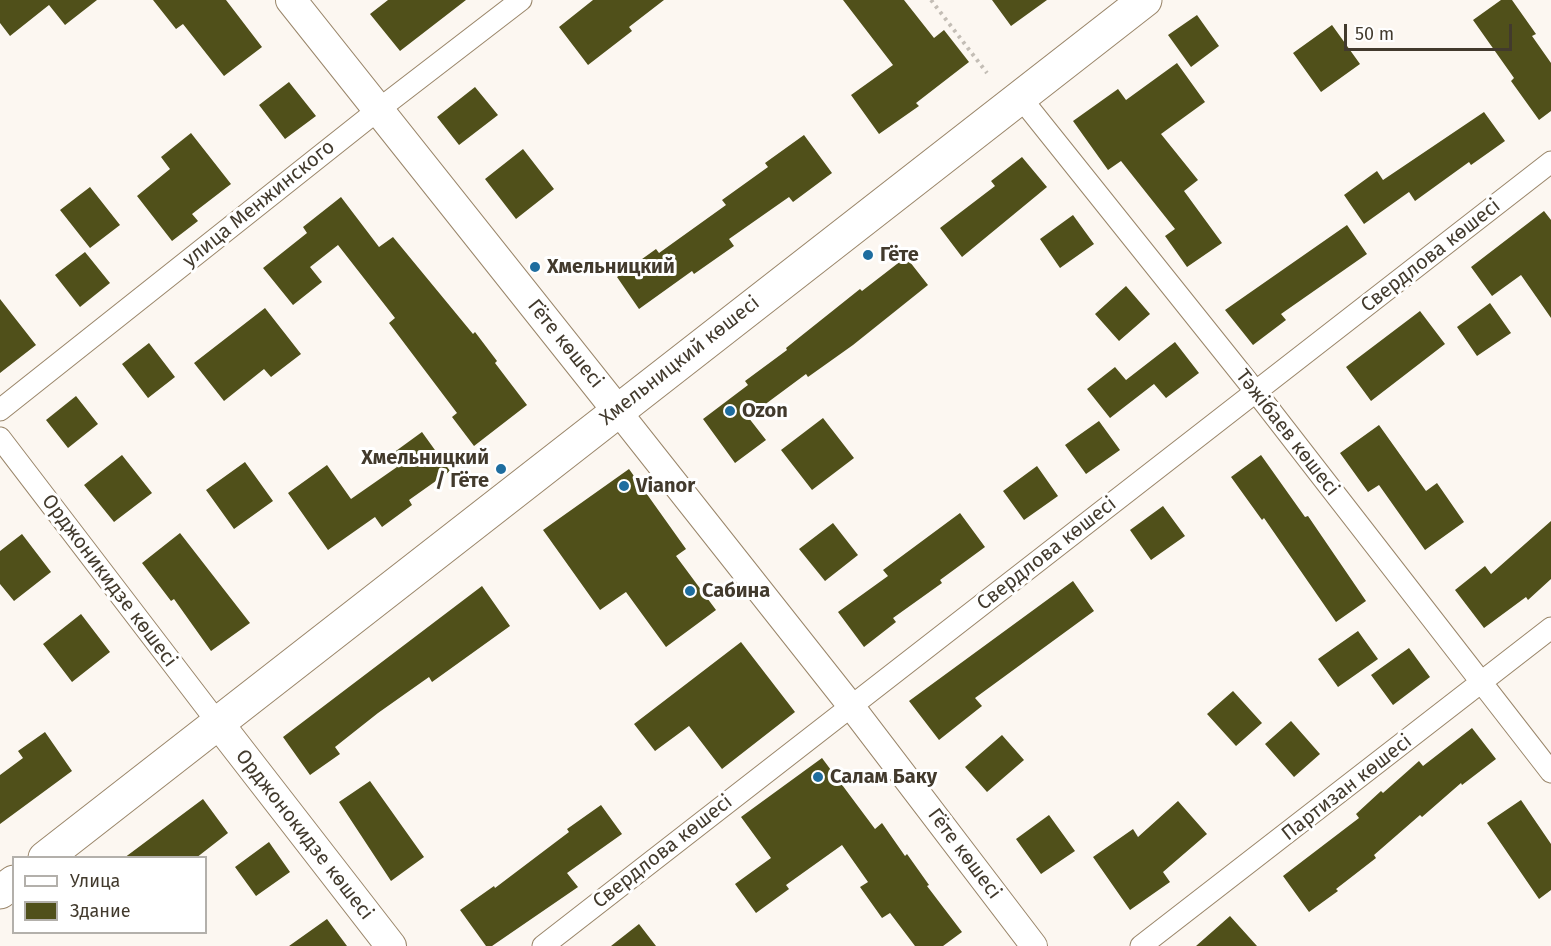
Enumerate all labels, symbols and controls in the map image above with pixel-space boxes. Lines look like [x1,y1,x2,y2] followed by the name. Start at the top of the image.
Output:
[1347,12,1515,50] scale bar
[1355,23,1394,45] text: 50 m
[178,135,340,273] street label: улица Менжинского
[1357,194,1505,318] street label: Свердлова көшесі
[880,243,919,267] place label: Гёте
[861,248,875,262] marker: Гёте
[547,255,675,279] place label: Хмельницкий
[528,260,542,274] marker: Хмельницкий
[595,291,765,431] street label: Хмельницкий көшесі
[522,295,608,393] street label: Гёте көшесі
[1230,365,1344,501] street label: Тәжібаев көшесі
[742,399,788,423] place label: Ozon
[723,404,737,418] marker: Ozon
[361,446,489,493] place label: Хмельницкий / Гёте
[494,462,508,476] marker: Хмельницкий / Гёте
[636,474,695,498] place label: Vianor
[617,479,631,493] marker: Vianor
[36,490,182,672] street label: Орджоникидзе көшесі
[973,492,1121,616] street label: Свердлова көшесі
[702,579,770,603] place label: Сабина
[683,584,697,598] marker: Сабина
[1277,730,1417,846] street label: Партизан көшесі
[230,745,378,925] street label: Орджонокидзе көшесі
[830,765,937,789] place label: Салам Баку
[811,770,825,784] marker: Салам Баку
[589,790,737,914] street label: Свердлова көшесі
[922,804,1006,904] street label: Гёте көшесі
[12,856,207,934] legend
[70,870,120,892] text: Улица
[70,900,131,922] text: Здание

